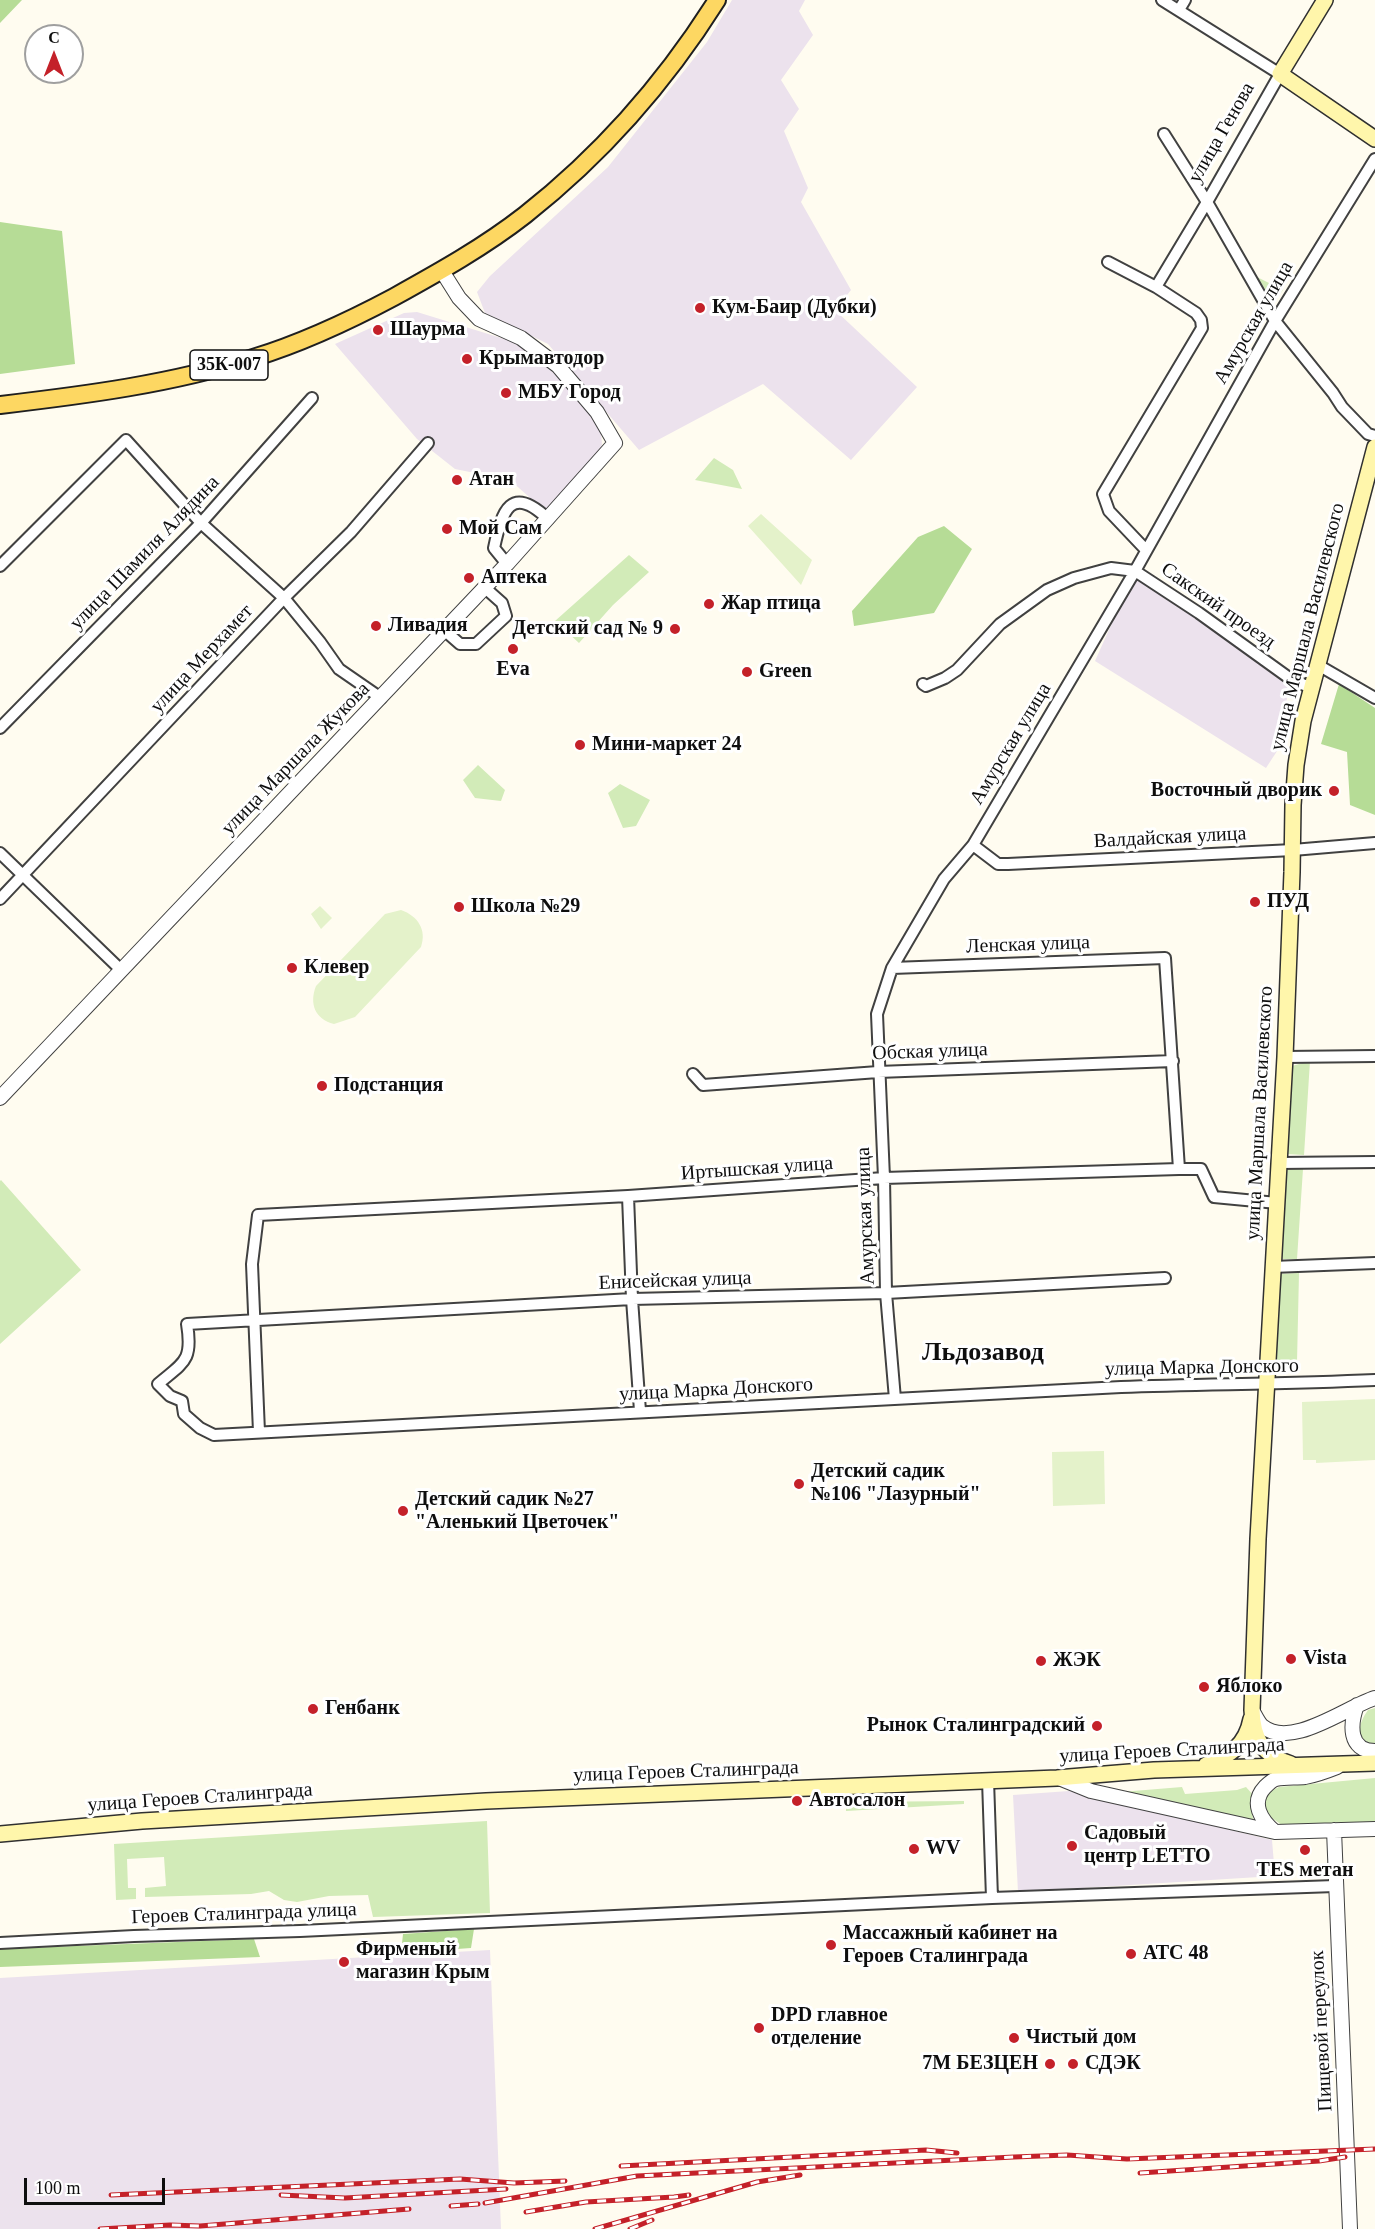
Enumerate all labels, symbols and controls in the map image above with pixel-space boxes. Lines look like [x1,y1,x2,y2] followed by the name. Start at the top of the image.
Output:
[24,24,84,84] north arrow
[48,29,60,46] text: С
[1184,78,1260,188] street label: улица Генова
[1209,257,1299,389] street label: Амурская улица
[712,296,877,320] place label: Кум-Баир (Дубки)
[693,301,707,315] marker: Кум-Баир (Дубки)
[390,318,465,342] place label: Шаурма
[371,323,385,337] marker: Шаурма
[479,347,604,371] place label: Крымавтодор
[190,350,268,380] road number: 35К-007
[460,352,474,366] marker: Крымавтодор
[518,381,621,405] place label: МБУ Город
[499,386,513,400] marker: МБУ Город
[469,468,514,492] place label: Атан
[65,471,225,635] street label: улица Шамиля Алядина
[450,473,464,487] marker: Атан
[1266,501,1350,753] street label: улица Маршала Василевского
[459,517,542,541] place label: Мой Сам
[440,522,454,536] marker: Мой Сам
[1156,558,1280,654] street label: Сакский проезд
[481,566,547,590] place label: Аптека
[462,571,476,585] marker: Аптека
[721,592,821,616] place label: Жар птица
[702,597,716,611] marker: Жар птица
[146,600,258,718] street label: улица Мерхамет
[388,614,468,638] place label: Ливадия
[512,617,663,641] place label: Детский сад № 9
[369,619,383,633] marker: Ливадия
[668,622,682,636] marker: Детский сад № 9
[506,642,520,656] marker: Eva
[496,658,530,682] place label: Eva
[759,660,812,684] place label: Green
[740,665,754,679] marker: Green
[217,678,375,840] street label: улица Маршала Жукова
[965,679,1057,809] street label: Амурская улица
[592,733,741,757] place label: Мини-маркет 24
[573,738,587,752] marker: Мини-маркет 24
[1151,779,1322,803] place label: Восточный дворик
[1327,784,1341,798] marker: Восточный дворик
[1093,822,1247,854] street label: Валдайская улица
[1267,890,1309,914] place label: ПУД
[471,895,580,919] place label: Школа №29
[1248,895,1262,909] marker: ПУД
[452,900,466,914] marker: Школа №29
[966,931,1090,959] street label: Ленская улица
[304,956,369,980] place label: Клевер
[285,961,299,975] marker: Клевер
[1241,985,1279,1241] street label: улица Маршала Василевского
[872,1038,988,1066] street label: Обская улица
[334,1074,443,1098] place label: Подстанция
[315,1079,329,1093] marker: Подстанция
[852,1147,880,1285] street label: Амурская улица
[680,1152,834,1186] street label: Иртышская улица
[598,1266,752,1296] street label: Енисейская улица
[922,1337,1044,1369] district label: Льдозавод
[1105,1354,1299,1382] street label: улица Марка Донского
[619,1373,813,1407] street label: улица Марка Донского
[811,1460,981,1507] place label: Детский садик №106 "Лазурный"
[792,1477,806,1491] marker: Детский садик №106 "Лазурный"
[415,1488,619,1535] place label: Детский садик №27 "Аленький Цветочек"
[396,1504,410,1518] marker: Детский садик №27 "Аленький Цветочек"
[1303,1647,1347,1671] place label: Vista
[1053,1649,1101,1673] place label: ЖЭК
[1284,1652,1298,1666] marker: Vista
[1034,1654,1048,1668] marker: ЖЭК
[1216,1675,1282,1699] place label: Яблоко
[1197,1680,1211,1694] marker: Яблоко
[325,1697,400,1721] place label: Генбанк
[306,1702,320,1716] marker: Генбанк
[867,1714,1085,1738] place label: Рынок Сталинградский
[1090,1719,1104,1733] marker: Рынок Сталинградский
[1059,1733,1285,1769] street label: улица Героев Сталинграда
[573,1756,799,1788] street label: улица Героев Сталинграда
[87,1778,313,1818] street label: улица Героев Сталинграда
[809,1789,905,1813] place label: Автосалон
[790,1794,804,1808] marker: Автосалон
[1084,1822,1211,1869] place label: Садовый центр LETTO
[926,1837,960,1861] place label: WV
[1065,1839,1079,1853] marker: Садовый центр LETTO
[907,1842,921,1856] marker: WV
[1298,1843,1312,1857] marker: TES метан
[1257,1859,1353,1883] place label: TES метан
[131,1898,357,1930] street label: Героев Сталинграда улица
[843,1922,1058,1969] place label: Массажный кабинет на Героев Сталинграда
[356,1938,490,1985] place label: Фирменый магазин Крым
[824,1938,838,1952] marker: Массажный кабинет на Героев Сталинграда
[1143,1942,1208,1966] place label: АТС 48
[1124,1947,1138,1961] marker: АТС 48
[1306,1950,1338,2112] street label: Пищевой переулок
[337,1955,351,1969] marker: Фирменый магазин Крым
[771,2004,888,2051] place label: DPD главное отделение
[752,2021,766,2035] marker: DPD главное отделение
[1026,2026,1136,2050] place label: Чистый дом
[1007,2031,1021,2045] marker: Чистый дом
[922,2052,1038,2076] place label: 7М БЕЗЦЕН
[1085,2052,1141,2076] place label: СДЭК
[1043,2057,1057,2071] marker: 7М БЕЗЦЕН
[1066,2057,1080,2071] marker: СДЭК
[27,2166,168,2204] scale bar
[35,2178,81,2198] text: 100 m

